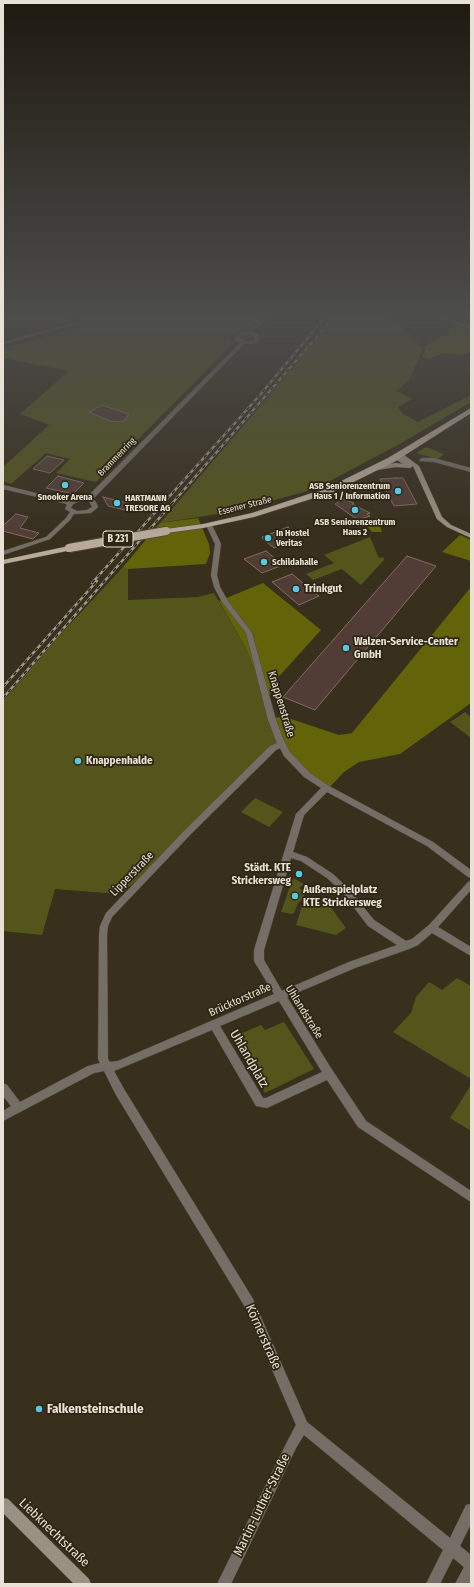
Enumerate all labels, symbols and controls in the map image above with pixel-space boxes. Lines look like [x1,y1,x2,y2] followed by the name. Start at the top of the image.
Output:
[96,435,138,479] street label: Brammenring
[60,480,70,490] marker: Snooker Arena
[309,481,390,502] place label: ASB Seniorenzentrum Haus 1 / Information
[393,486,403,496] marker: ASB Seniorenzentrum Haus 1 / Information
[38,492,92,502] place label: Snooker Arena
[125,493,170,514] place label: HARTMANN TRESORE AG
[217,494,273,518] street label: Essener Straße
[112,498,122,508] marker: HARTMANN TRESORE AG
[350,505,360,515] marker: ASB Seniorenzentrum Haus 2
[315,517,395,538] place label: ASB Seniorenzentrum Haus 2
[276,528,309,549] place label: In Hostel Veritas
[103,531,133,547] road number: B 231
[263,533,273,543] marker: In Hostel Veritas
[259,557,269,567] marker: Schildahalle
[272,557,318,567] place label: Schildahalle
[304,582,342,596] place label: Trinkgut
[291,584,301,594] marker: Trinkgut
[354,635,458,661] place label: Walzen-Service-Center GmbH
[341,643,351,653] marker: Walzen-Service-Center GmbH
[265,669,297,739] street label: Knappenstraße
[86,754,153,768] place label: Knappenhalde
[73,756,83,766] marker: Knappenhalde
[107,849,157,899] street label: Lipperstraße
[231,861,291,887] place label: Städt. KTE Strickersweg
[294,869,304,879] marker: Städt. KTE Strickersweg
[303,883,382,909] place label: Außenspielplatz KTE Strickersweg
[290,891,300,901] marker: Außenspielplatz KTE Strickersweg
[207,980,273,1020] street label: Brücktorstraße
[282,983,326,1041] street label: Uhlandstraße
[226,1027,272,1091] street label: Uhlandplatz
[242,1302,284,1372] street label: Körnerstraße
[47,1401,143,1417] place label: Falkensteinschule
[34,1404,44,1414] marker: Falkensteinschule
[230,1451,294,1559] street label: Martin-Luther-Straße
[15,1495,93,1571] street label: Liebknechtstraße

